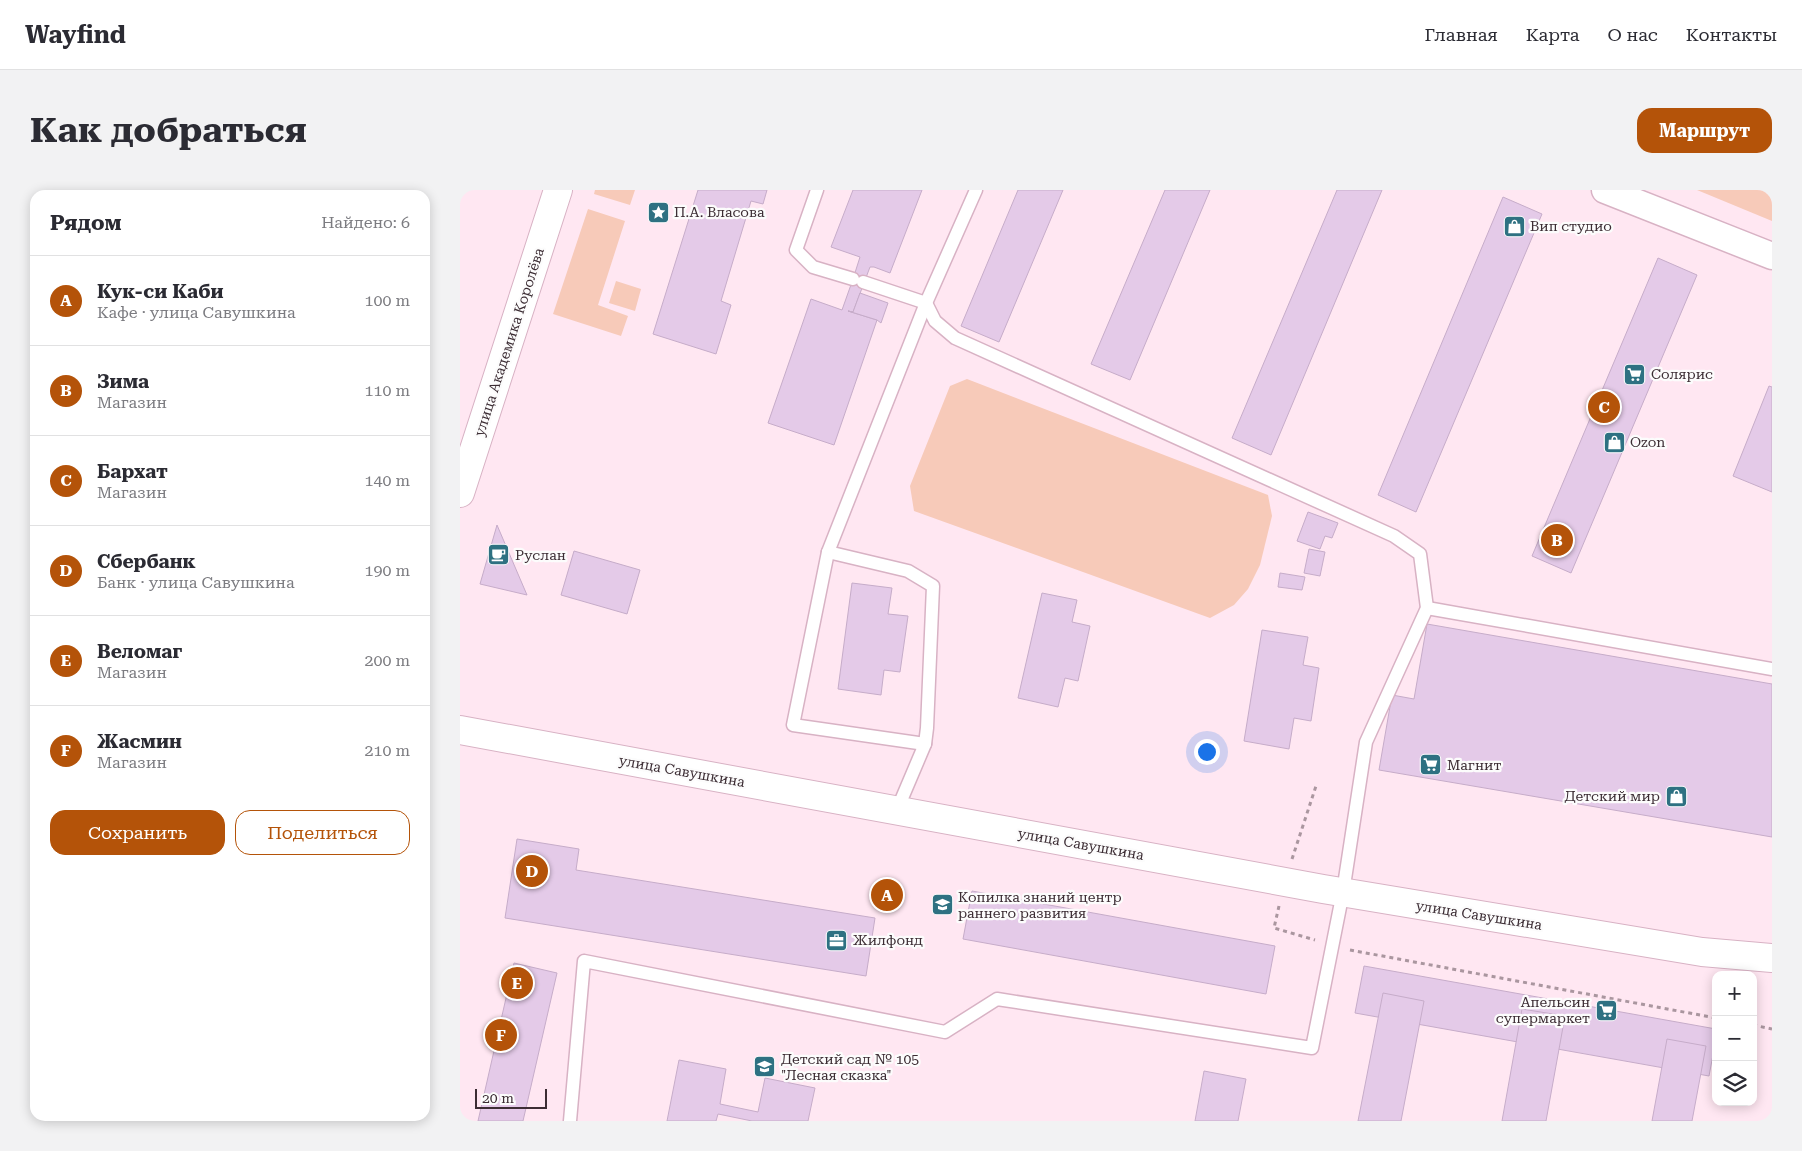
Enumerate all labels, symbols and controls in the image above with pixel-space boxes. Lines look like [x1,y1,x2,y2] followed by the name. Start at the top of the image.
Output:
[25,21,126,49] text: Wayfind
[1425,24,1498,45] text: Главная
[1526,24,1580,45] text: Карта
[1608,24,1658,45] text: О нас
[1686,24,1777,45] text: Контакты
[1637,108,1772,153] button: Маршрут
[30,110,307,151] text: Как добраться
[646,200,670,224] place icon: П.А. Власова
[674,204,765,220] place label: П.А. Власова
[50,211,122,235] text: Рядом
[321,213,410,232] text: Найдено: 6
[1502,214,1526,238] shop icon: Вип студио
[1530,218,1612,234] place label: Вип студио
[471,245,547,438] street label: улица Академика Королёва
[97,280,224,303] text: Кук-си Каби
[60,291,72,310] text: A
[364,291,410,310] text: 100 m
[97,303,296,322] text: Кафе · улица Савушкина
[1623,362,1647,386] supermarket icon: Солярис
[1651,366,1713,382] place label: Солярис
[97,370,149,393] text: Зима
[60,381,72,400] text: B
[364,381,410,400] text: 110 m
[1588,388,1620,426] pin: C
[97,393,167,412] text: Магазин
[1602,430,1626,454] shop icon: Ozon
[1630,434,1665,450] place label: Ozon
[97,460,168,483] text: Бархат
[60,471,72,490] text: C
[364,471,410,490] text: 140 m
[97,483,167,502] text: Магазин
[1541,521,1573,559] pin: B
[487,543,511,567] cafe icon: Руслан
[515,547,566,563] place label: Руслан
[97,550,196,573] text: Сбербанк
[60,561,72,580] text: D
[364,561,410,580] text: 190 m
[97,573,295,592] text: Банк · улица Савушкина
[97,640,182,663] text: Веломаг
[61,651,71,670] text: E
[364,651,410,670] text: 200 m
[97,663,167,682] text: Магазин
[97,730,182,753] text: Жасмин
[1194,739,1220,765] your location
[61,741,71,760] text: F
[364,741,410,760] text: 210 m
[618,752,747,790] street label: улица Савушкина
[97,753,167,772] text: Магазин
[1419,753,1443,777] supermarket icon: Магнит
[1447,757,1501,773] place label: Магнит
[1664,784,1688,808] shop icon: Детский мир
[1565,788,1660,804] place label: Детский мир
[50,810,225,855] button: Сохранить
[235,810,410,855] button: Поделиться
[1017,825,1146,863] street label: улица Савушкина
[516,852,548,890] pin: D
[871,876,903,914] pin: A
[958,889,1122,921] place label: Копилка знаний центр раннего развития
[930,893,954,917] school or university icon: Копилка знаний центр раннего развития
[1415,897,1544,933] street label: улица Савушкина
[825,928,849,952] office icon: Жилфонд
[853,932,923,948] place label: Жилфонд
[501,964,533,1002] pin: E
[1712,971,1757,1106] map controls
[1712,971,1757,1016] button: +
[1496,994,1590,1026] place label: Апельсин супермаркет
[1594,998,1618,1022] supermarket icon: Апельсин супермаркет
[485,1016,517,1054] pin: F
[1712,1016,1757,1061] button: −
[781,1051,919,1083] place label: Детский сад № 105 "Лесная сказка"
[753,1055,777,1079] school or university icon: Детский сад № 105 "Лесная сказка"
[1712,1061,1757,1106] button: layers
[475,1086,548,1109] scale bar
[482,1090,514,1106] text: 20 m

